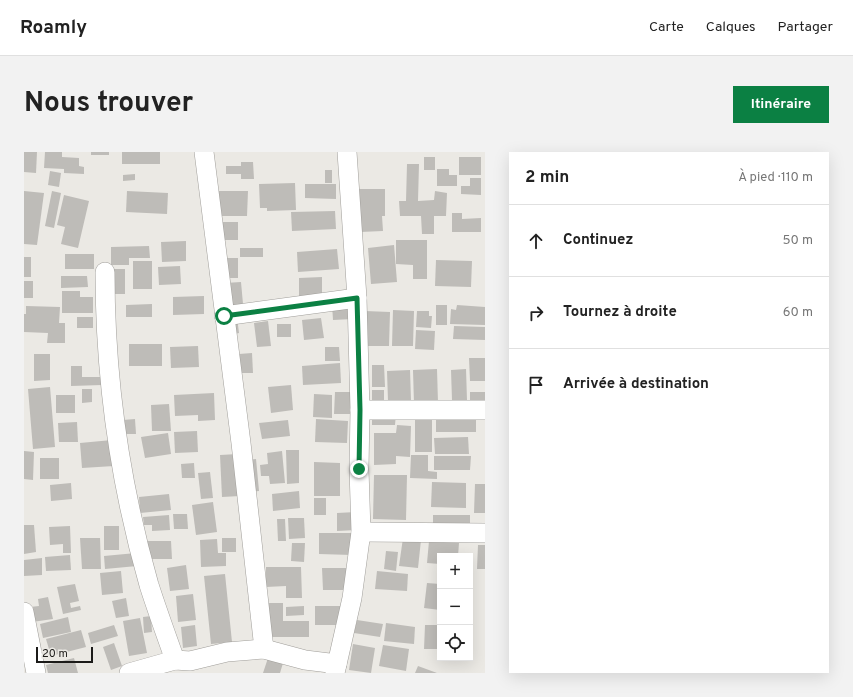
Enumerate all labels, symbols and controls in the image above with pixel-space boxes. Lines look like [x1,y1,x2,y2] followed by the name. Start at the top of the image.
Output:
[20,16,87,40] text: Roamly
[649,19,684,36] text: Carte
[706,19,756,36] text: Calques
[778,19,833,36] text: Partager
[24,86,193,122] text: Nous trouver
[733,86,829,123] button: Itinéraire
[525,167,569,189] text: 2 min
[738,170,813,186] text: À pied · 110 m
[525,230,547,252] icon: ahead
[563,231,633,250] text: Continuez
[783,233,813,249] text: 50 m
[525,302,547,324] icon: right
[563,303,677,322] text: Tournez à droite
[783,305,813,321] text: 60 m
[215,307,233,325] route start
[525,374,547,396] icon: arrive
[563,375,709,394] text: Arrivée à destination
[350,460,368,478] route end
[437,553,473,661] map controls
[437,553,473,589] button: +
[437,589,473,625] button: −
[437,625,473,661] button: locate
[36,645,93,664] scale bar
[42,647,68,661] text: 20 m

